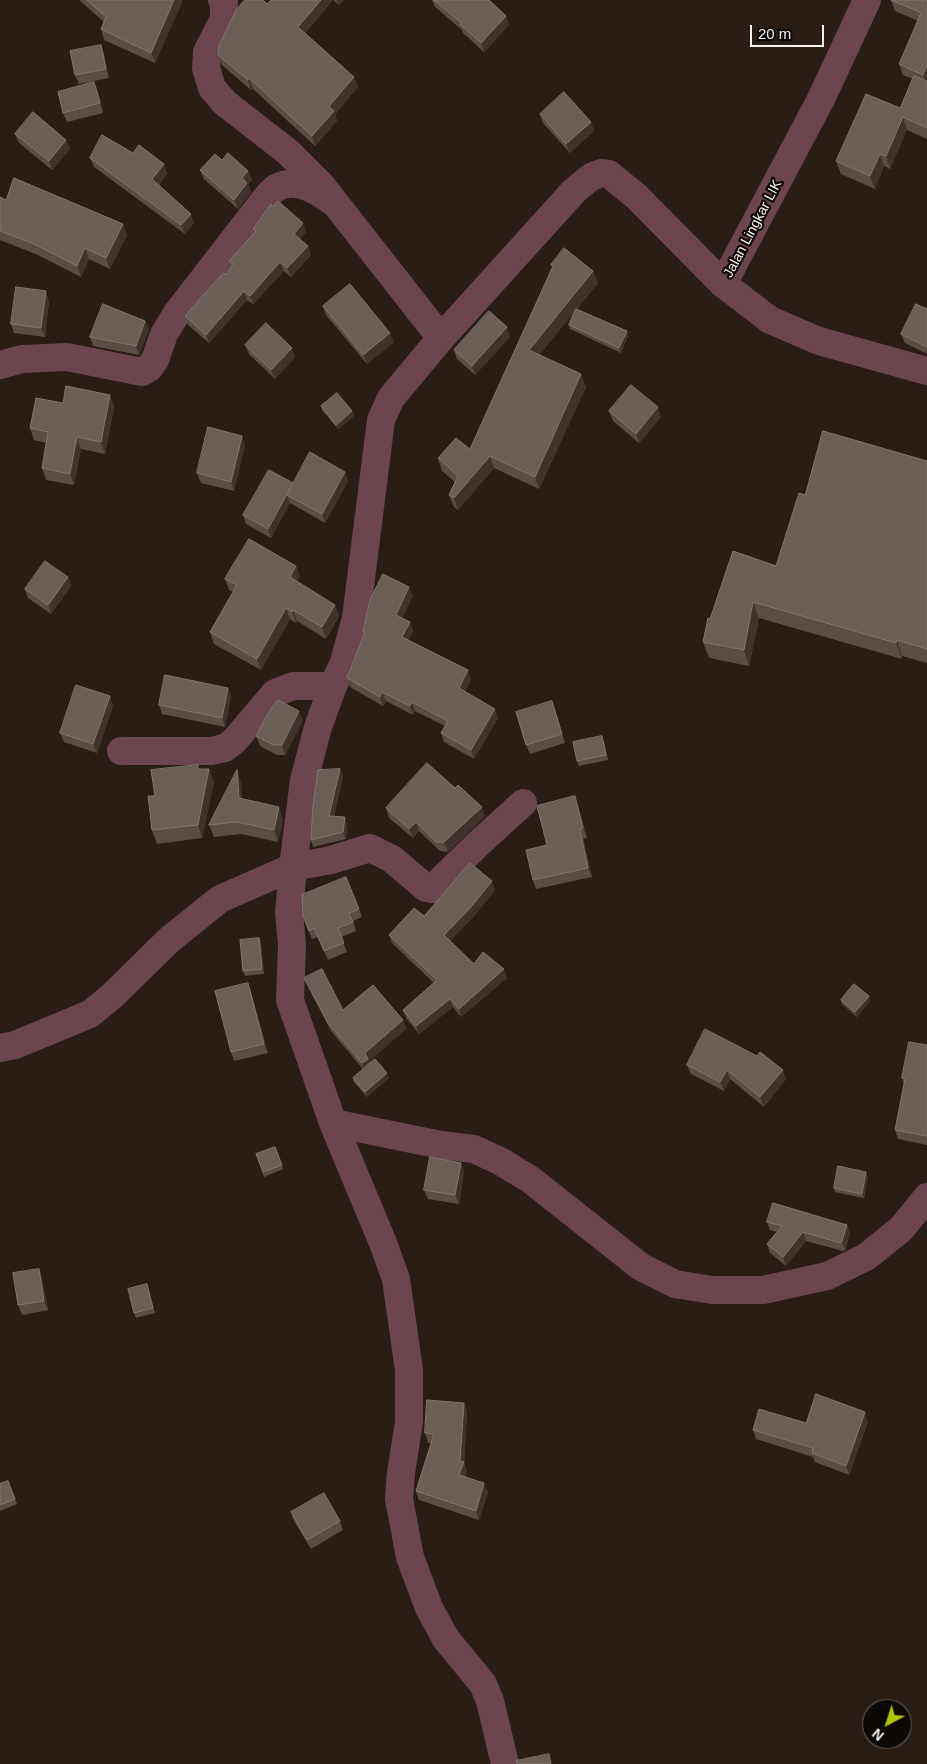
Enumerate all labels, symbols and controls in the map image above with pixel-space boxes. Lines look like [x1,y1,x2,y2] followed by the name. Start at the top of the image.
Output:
[752,15,826,47] scale bar
[758,25,791,42] text: 20 m
[720,177,786,281] street label: Jalan Lingkar LIK
[862,1699,912,1749] north arrow
[869,1725,887,1744] text: N

